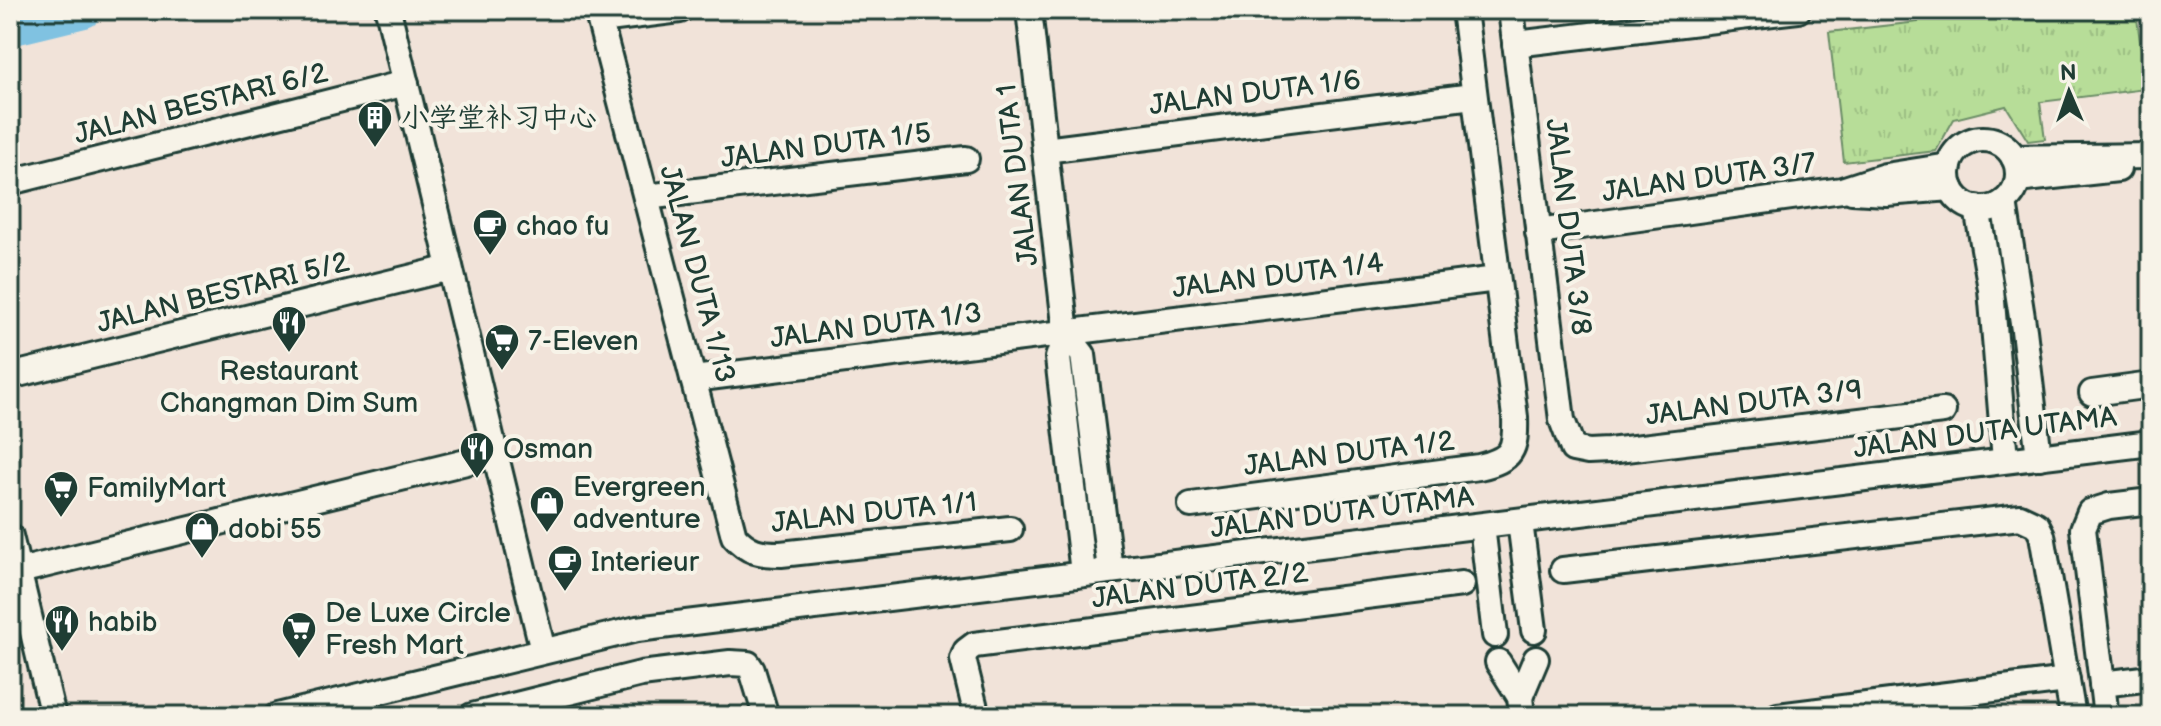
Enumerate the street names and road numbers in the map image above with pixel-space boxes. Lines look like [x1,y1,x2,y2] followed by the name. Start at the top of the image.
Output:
[71,56,332,151] street label: JALAN BESTARI 6/2
[1148,64,1362,122] street label: JALAN DUTA 1/6
[990,82,1046,268] street label: JALAN DUTA 1
[719,117,933,175] street label: JALAN DUTA 1/5
[1538,117,1598,337] street label: JALAN DUTA 3/8
[1600,147,1818,209] street label: JALAN DUTA 3/7
[652,162,742,386] street label: JALAN DUTA 1/13
[93,246,353,340] street label: JALAN BESTARI 5/2
[1171,247,1385,305] street label: JALAN DUTA 1/4
[768,297,984,355] street label: JALAN DUTA 1/3
[1644,373,1864,433] street label: JALAN DUTA 3/9
[1852,400,2119,466] street label: JALAN DUTA UTAMA
[1242,425,1457,483] street label: JALAN DUTA 1/2
[1209,480,1476,546] street label: JALAN DUTA UTAMA
[770,486,978,540] street label: JALAN DUTA 1/1
[1090,556,1310,616] street label: JALAN DUTA 2/2

